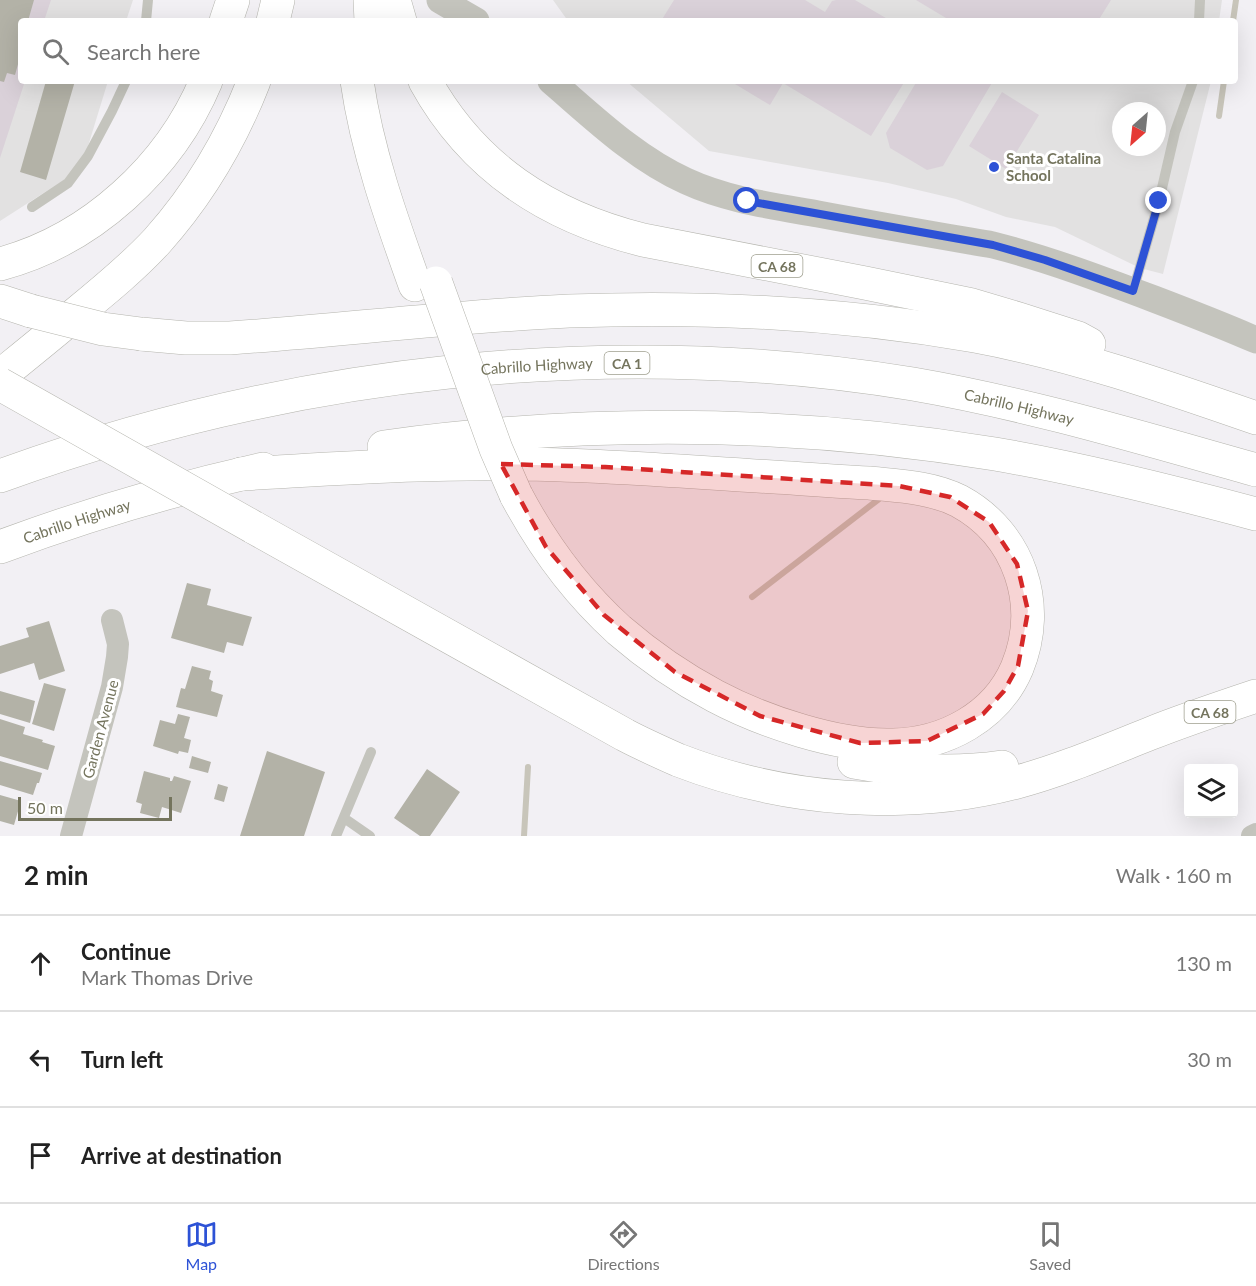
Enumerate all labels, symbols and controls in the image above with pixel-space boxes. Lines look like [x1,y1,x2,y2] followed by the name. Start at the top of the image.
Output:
[18,18,1238,84] search box
[39,35,72,68] icon: search
[87,38,200,65] text: Search here
[1112,102,1166,156] north arrow
[1006,149,1101,184] place label: Santa Catalina School
[987,160,1001,174] marker: Santa Catalina School
[733,187,759,213] route start
[1145,187,1171,213] route end
[752,255,802,277] road number: CA 68
[604,352,650,374] road number: CA 1
[480,354,593,378] street label: Cabrillo Highway
[963,385,1076,428] street label: Cabrillo Highway
[20,495,133,547] street label: Cabrillo Highway
[78,678,122,780] street label: Garden Avenue
[1184,701,1236,723] road number: CA 68
[1184,764,1238,818] map controls
[1184,764,1238,818] button: layers
[18,794,172,822] scale bar
[27,798,63,817] text: 50 m
[24,859,88,891] text: 2 min
[1116,863,1232,887] text: Walk · 160 m
[81,938,171,965] text: Continue
[24,947,57,980] icon: ahead
[1176,951,1232,975] text: 130 m
[81,965,253,989] text: Mark Thomas Drive
[24,1043,57,1076] icon: left
[81,1046,163,1073] text: Turn left
[1187,1047,1232,1071] text: 30 m
[24,1139,57,1172] icon: arrive
[81,1142,282,1169] text: Arrive at destination
[185,1218,218,1273] tab: Map
[587,1218,660,1273] tab: Directions
[1029,1218,1071,1273] tab: Saved

